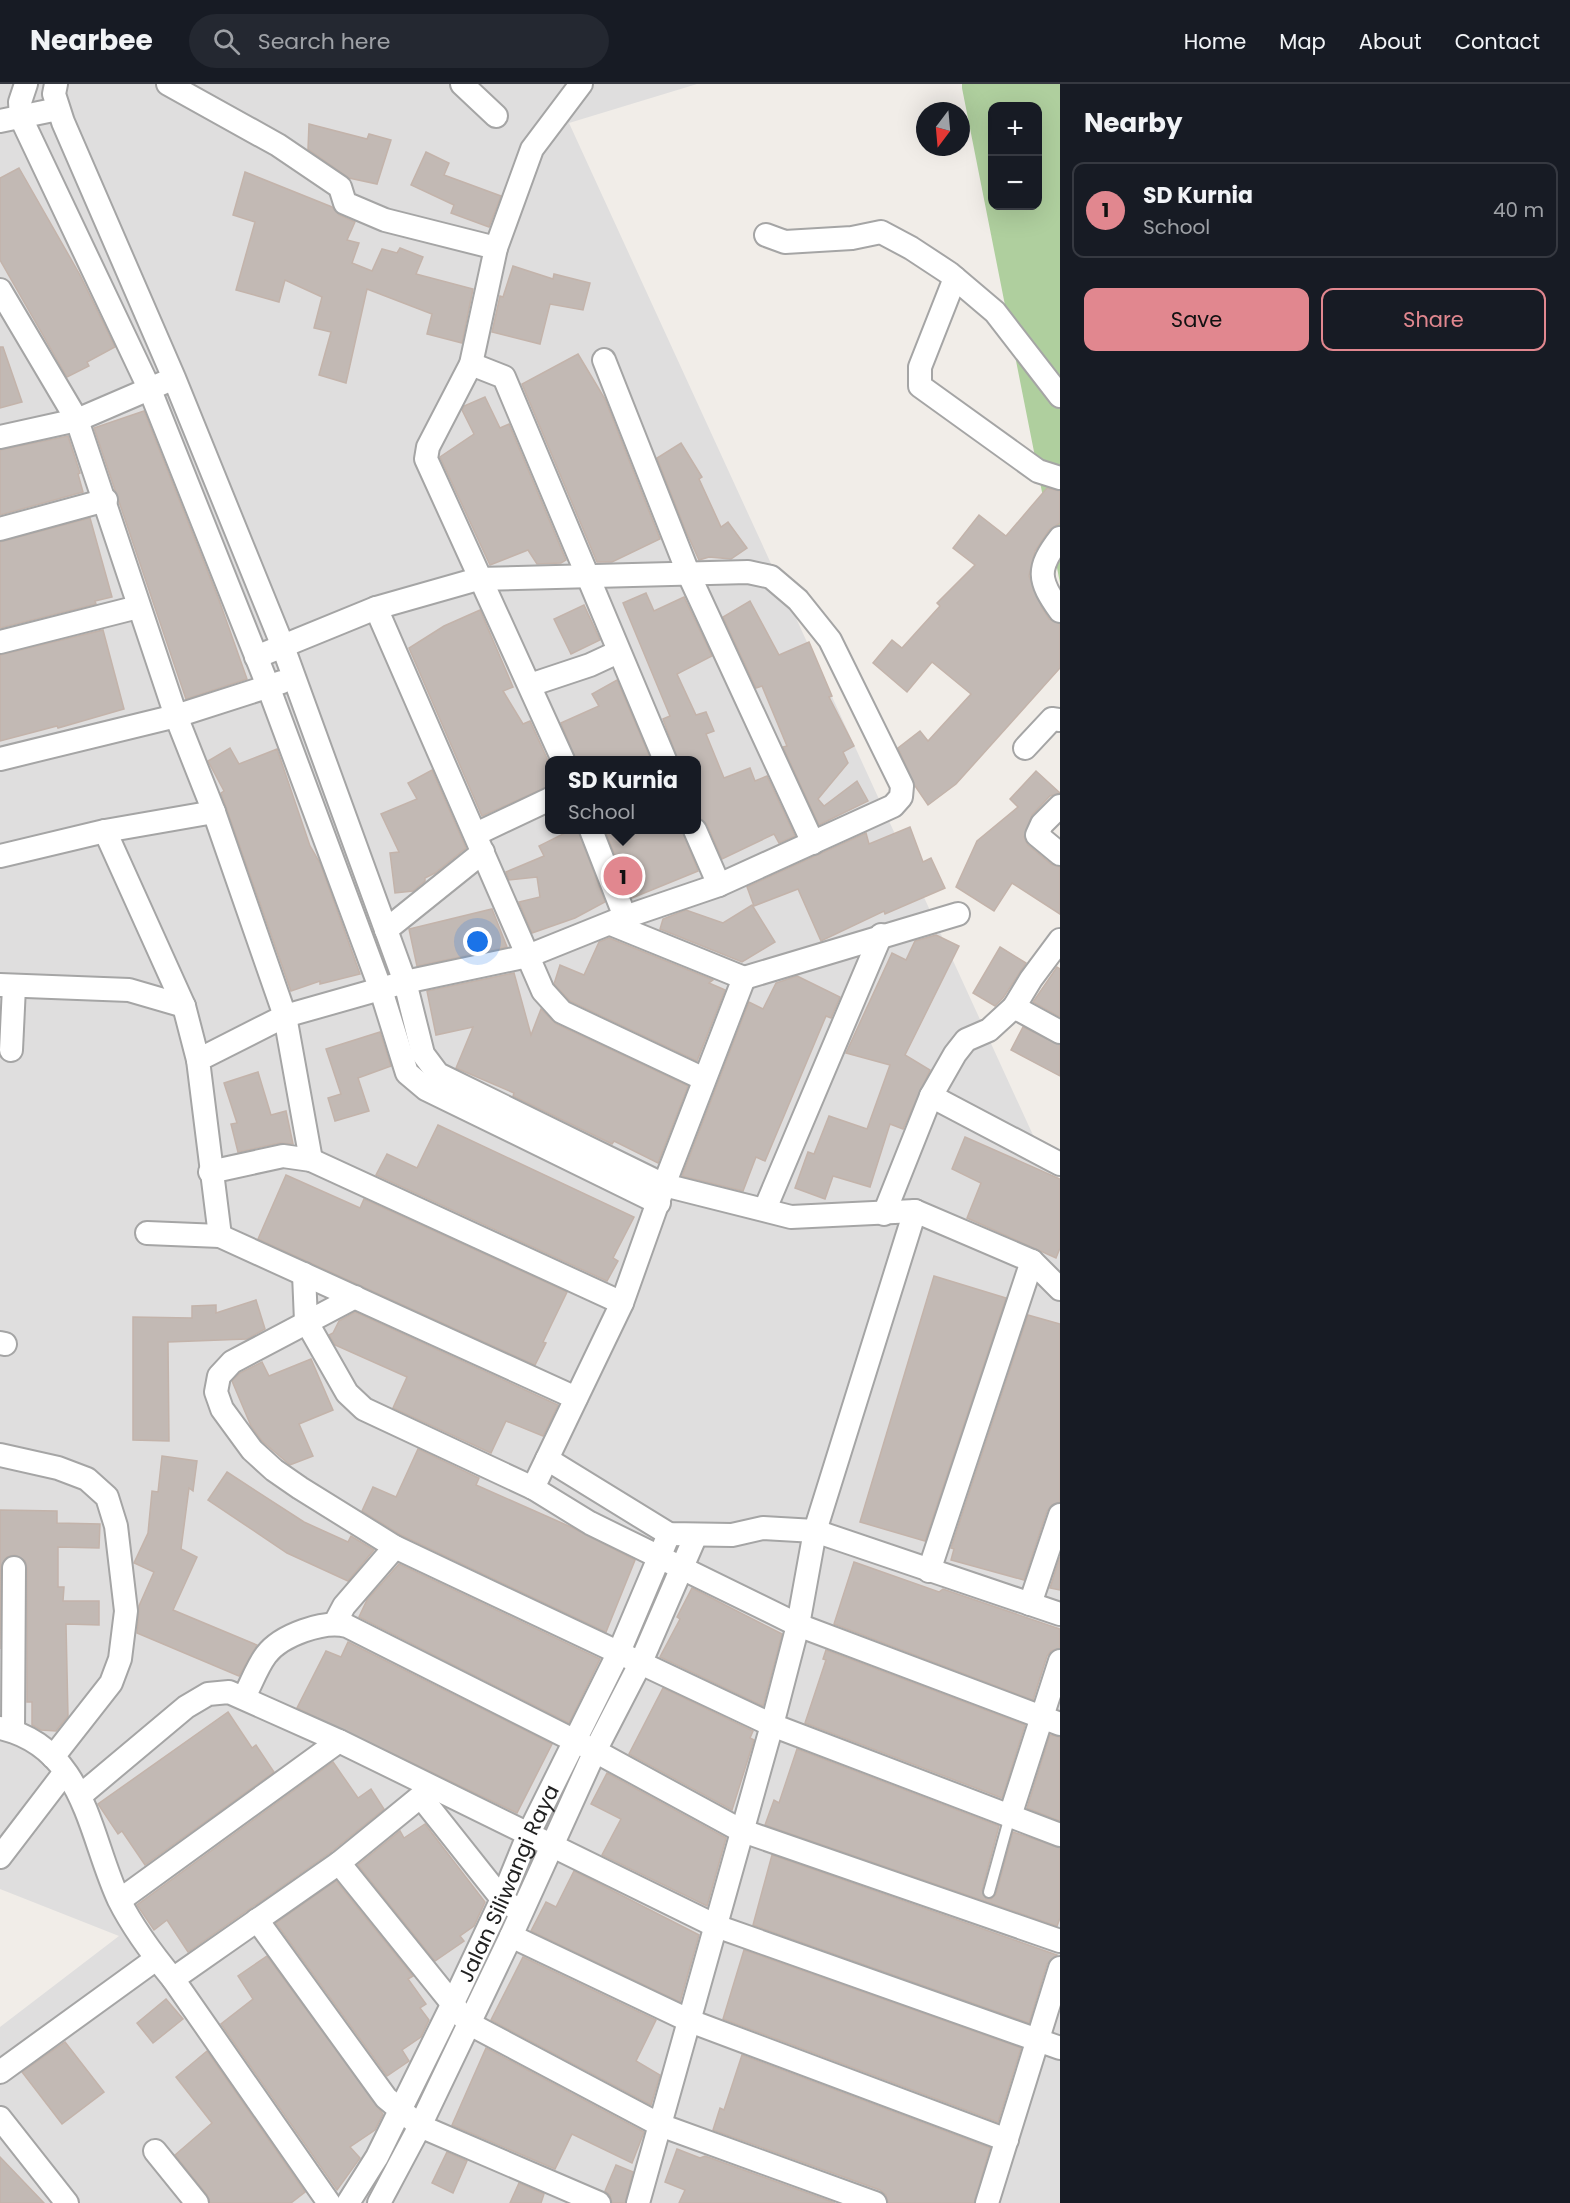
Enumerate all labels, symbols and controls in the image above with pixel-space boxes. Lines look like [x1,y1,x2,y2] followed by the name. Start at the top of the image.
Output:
[189,14,609,68] search box
[30,21,153,60] text: Nearbee
[210,25,243,58] icon: search
[258,26,390,57] text: Search here
[1184,27,1246,56] text: Home
[1279,27,1326,56] text: Map
[1359,27,1422,56] text: About
[1455,27,1540,56] text: Contact
[916,102,970,156] north arrow
[988,102,1042,210] map controls
[988,102,1042,156] button: +
[1084,105,1182,141] text: Nearby
[988,156,1042,210] button: −
[1143,180,1253,211] text: SD Kurnia
[1102,196,1109,224] text: 1
[1493,196,1544,224] text: 40 m
[1143,213,1210,241] text: School
[1084,288,1309,351] button: Save
[1321,288,1546,351] button: Share
[545,756,701,834] popup
[568,765,678,796] text: SD Kurnia
[568,798,635,826] text: School
[604,854,642,898] pin: 1
[463,927,492,956] your location
[450,1779,566,1987] street label: Jalan Siliwangi Raya

